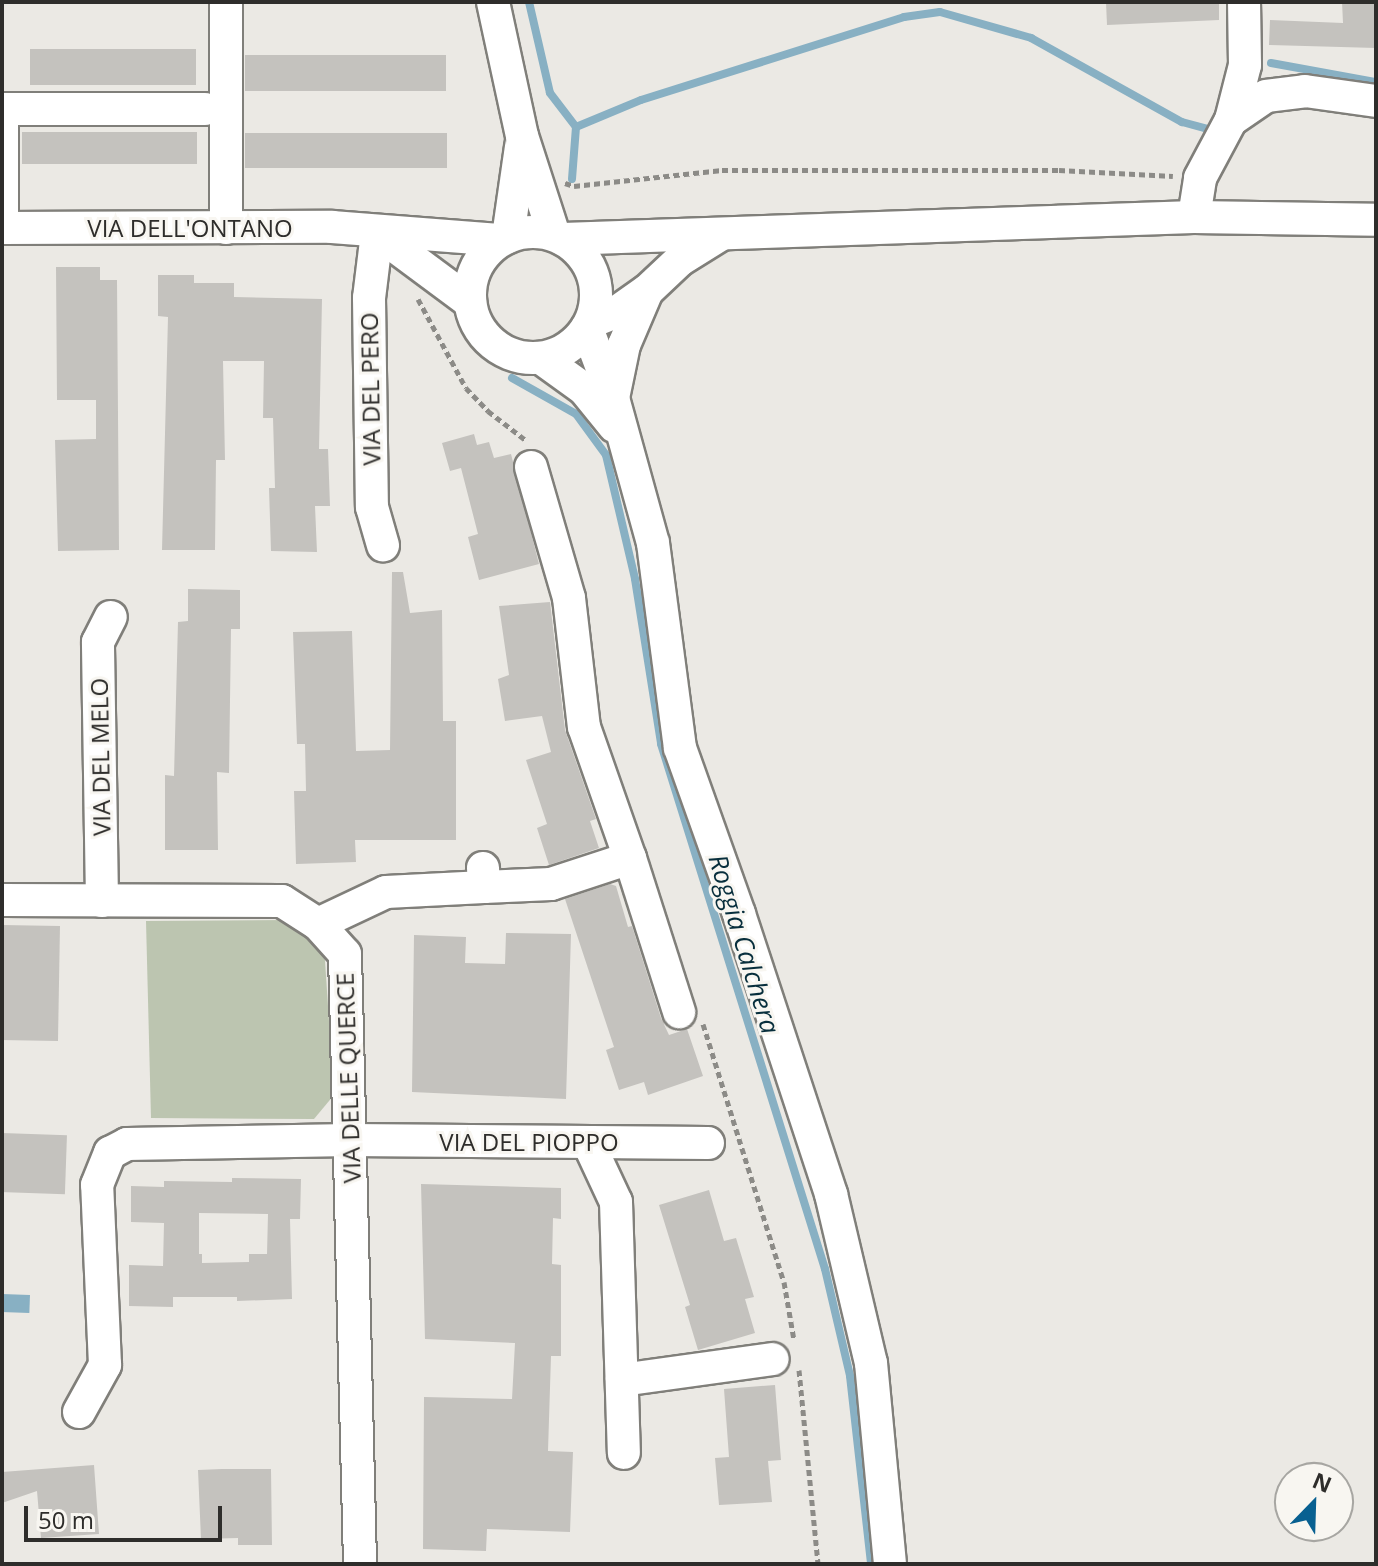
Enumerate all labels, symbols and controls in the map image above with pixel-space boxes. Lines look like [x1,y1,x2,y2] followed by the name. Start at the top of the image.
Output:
[87,214,293,242] street label: VIA DELL'ONTANO
[354,312,386,466] street label: VIA DEL PERO
[84,678,116,836] street label: VIA DEL MELO
[702,851,786,1037] water label: Roggia Calchera
[330,972,366,1184] street label: VIA DELLE QUERCE
[439,1128,619,1156] street label: VIA DEL PIOPPO
[1274,1462,1354,1542] north arrow
[1308,1464,1337,1499] text: N
[28,1490,226,1540] scale bar
[38,1503,94,1536] text: 50 m

